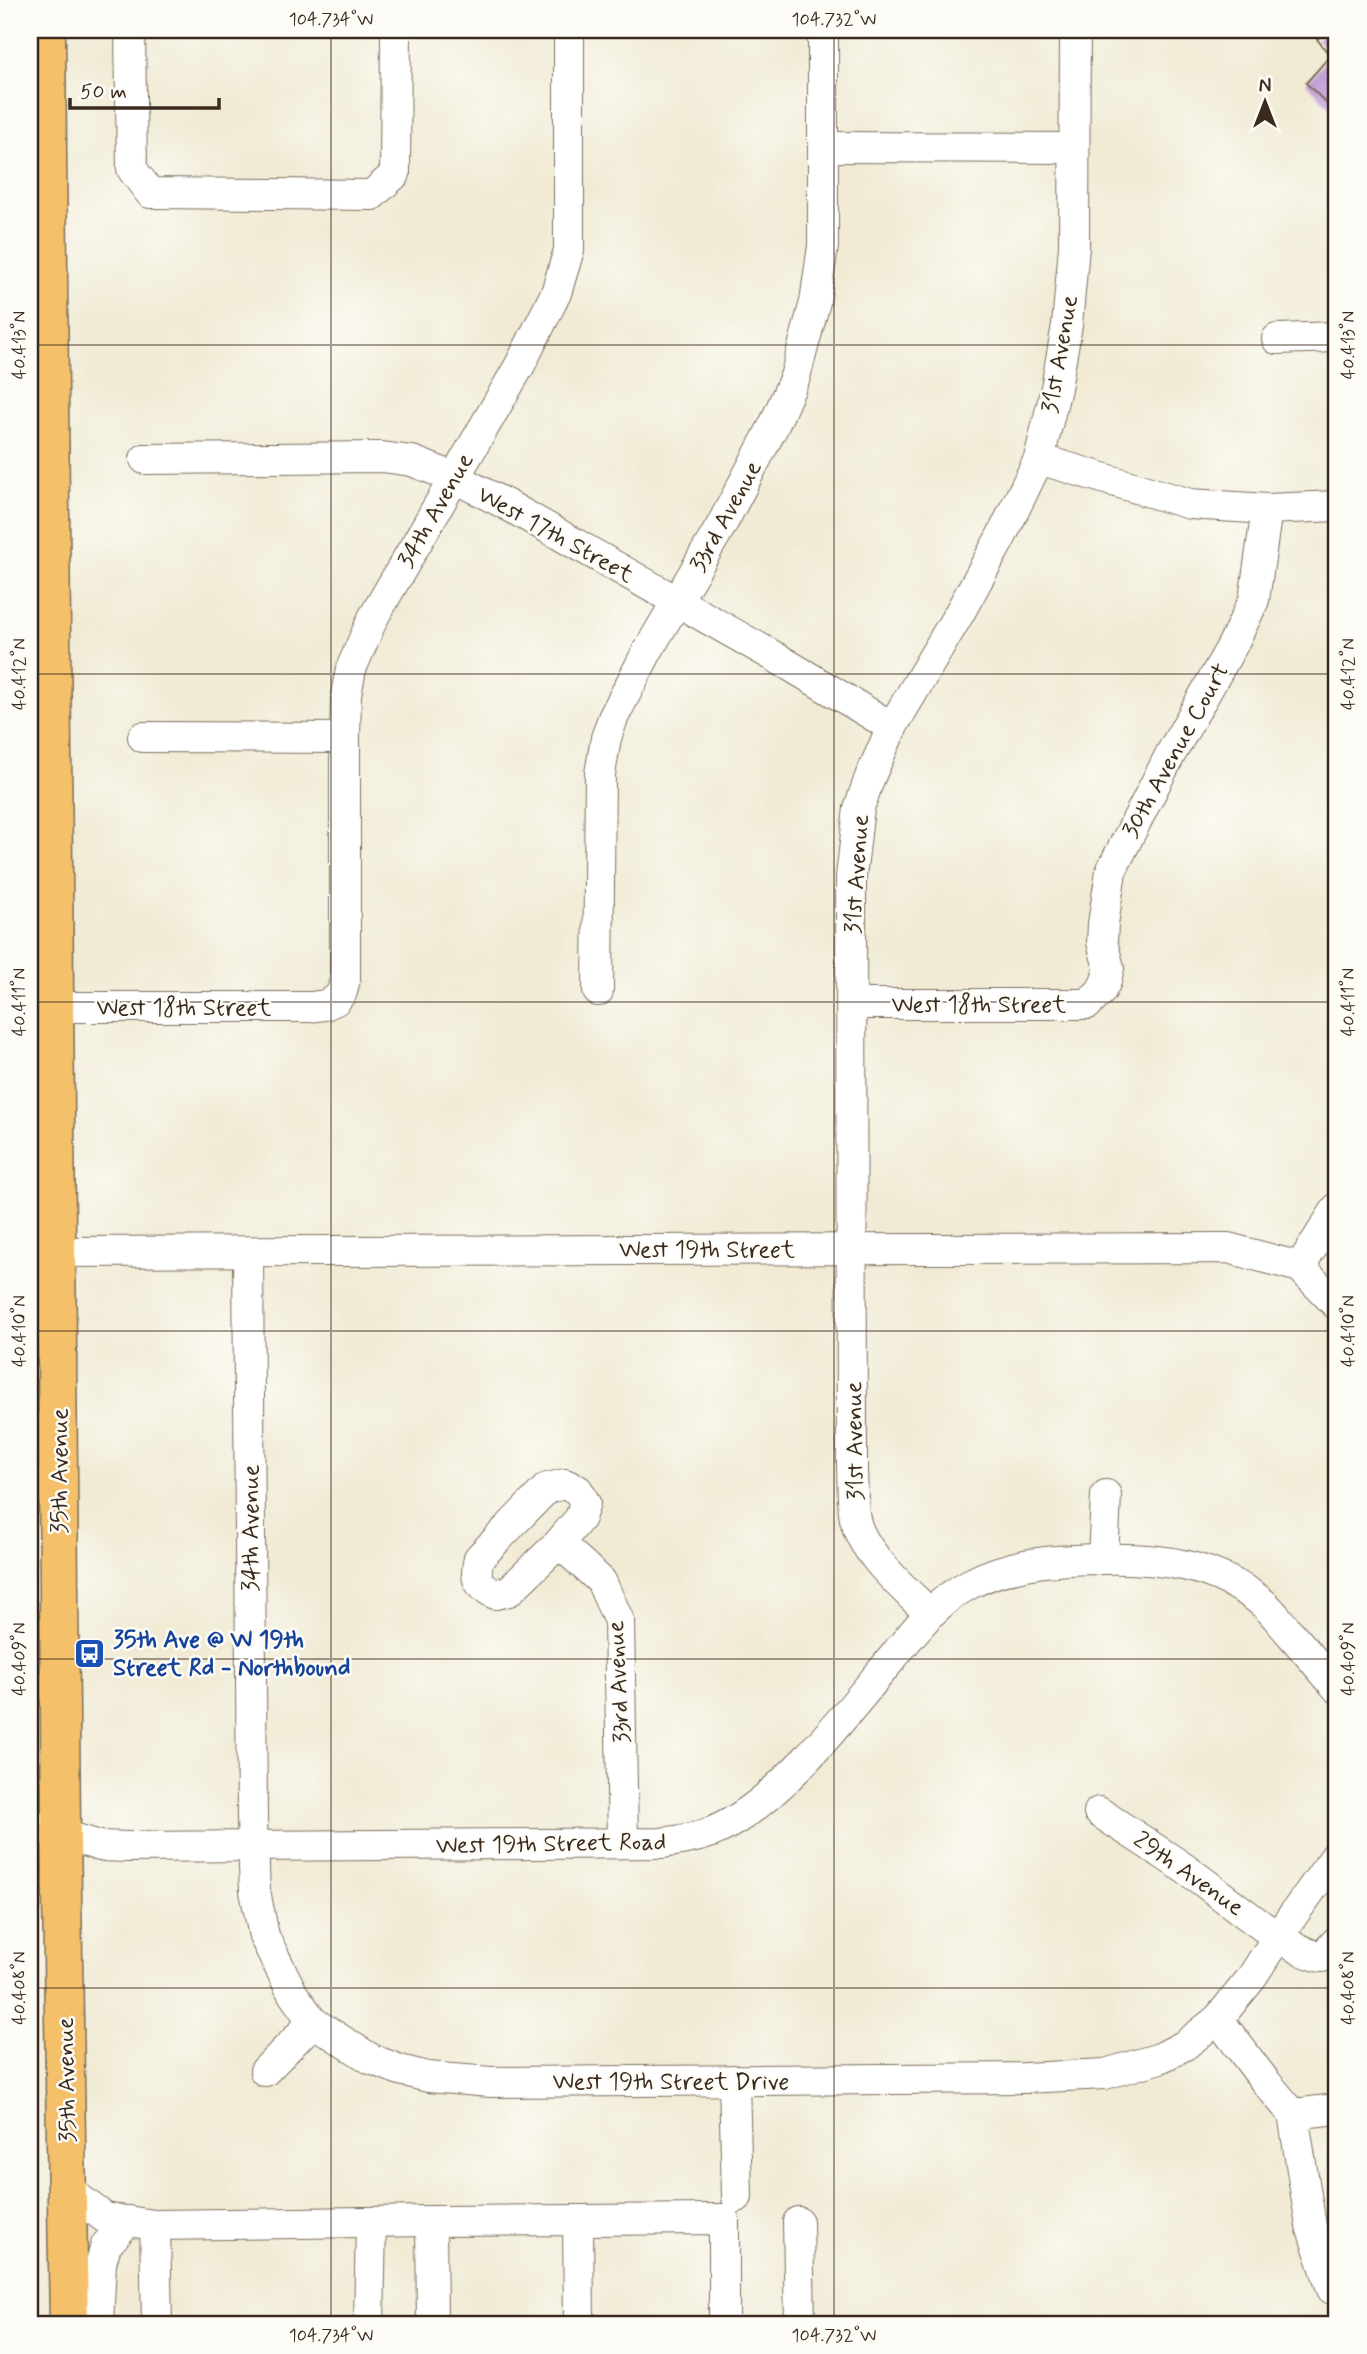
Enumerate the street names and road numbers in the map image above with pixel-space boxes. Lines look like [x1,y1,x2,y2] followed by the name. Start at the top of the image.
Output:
[1035,293,1086,416] street label: 31st Avenue
[391,448,482,574] street label: 34th Avenue
[683,455,770,578] street label: 33rd Avenue
[472,480,639,591] street label: West 17th Street
[1115,658,1237,844] street label: 30th Avenue Court
[838,813,877,935] street label: 31st Avenue
[892,990,1066,1021] street label: West 18th Street
[97,993,271,1024] street label: West 18th Street
[619,1235,795,1266] street label: West 19th Street
[839,1381,872,1501] street label: 31st Avenue
[45,1408,76,1534] street label: 35th Avenue
[236,1464,267,1592] street label: 34th Avenue
[601,1620,638,1744] street label: 33rd Avenue
[1127,1825,1250,1924] street label: 29th Avenue
[436,1827,666,1862] street label: West 19th Street Road
[51,2017,84,2143] street label: 35th Avenue
[553,2067,789,2098] street label: West 19th Street Drive

